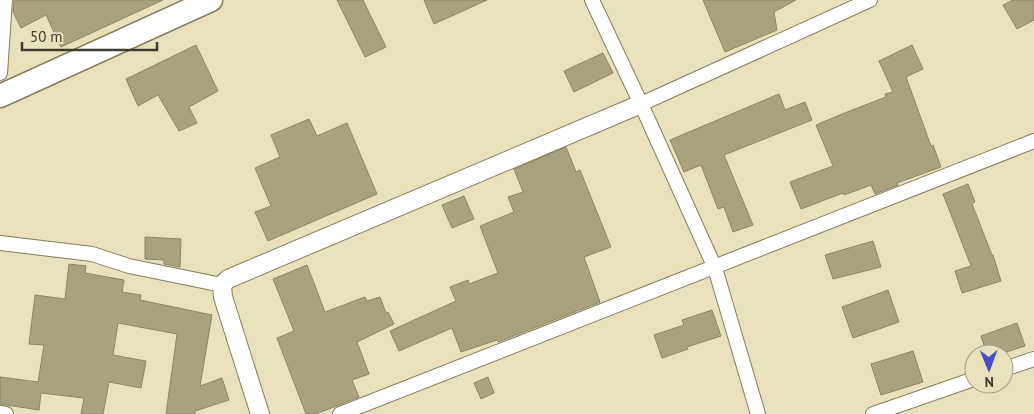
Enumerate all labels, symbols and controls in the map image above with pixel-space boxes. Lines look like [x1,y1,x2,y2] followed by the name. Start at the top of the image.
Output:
[22,20,158,52] scale bar
[30,27,63,46] text: 50 m
[964,344,1014,394] north arrow
[984,373,994,391] text: N

